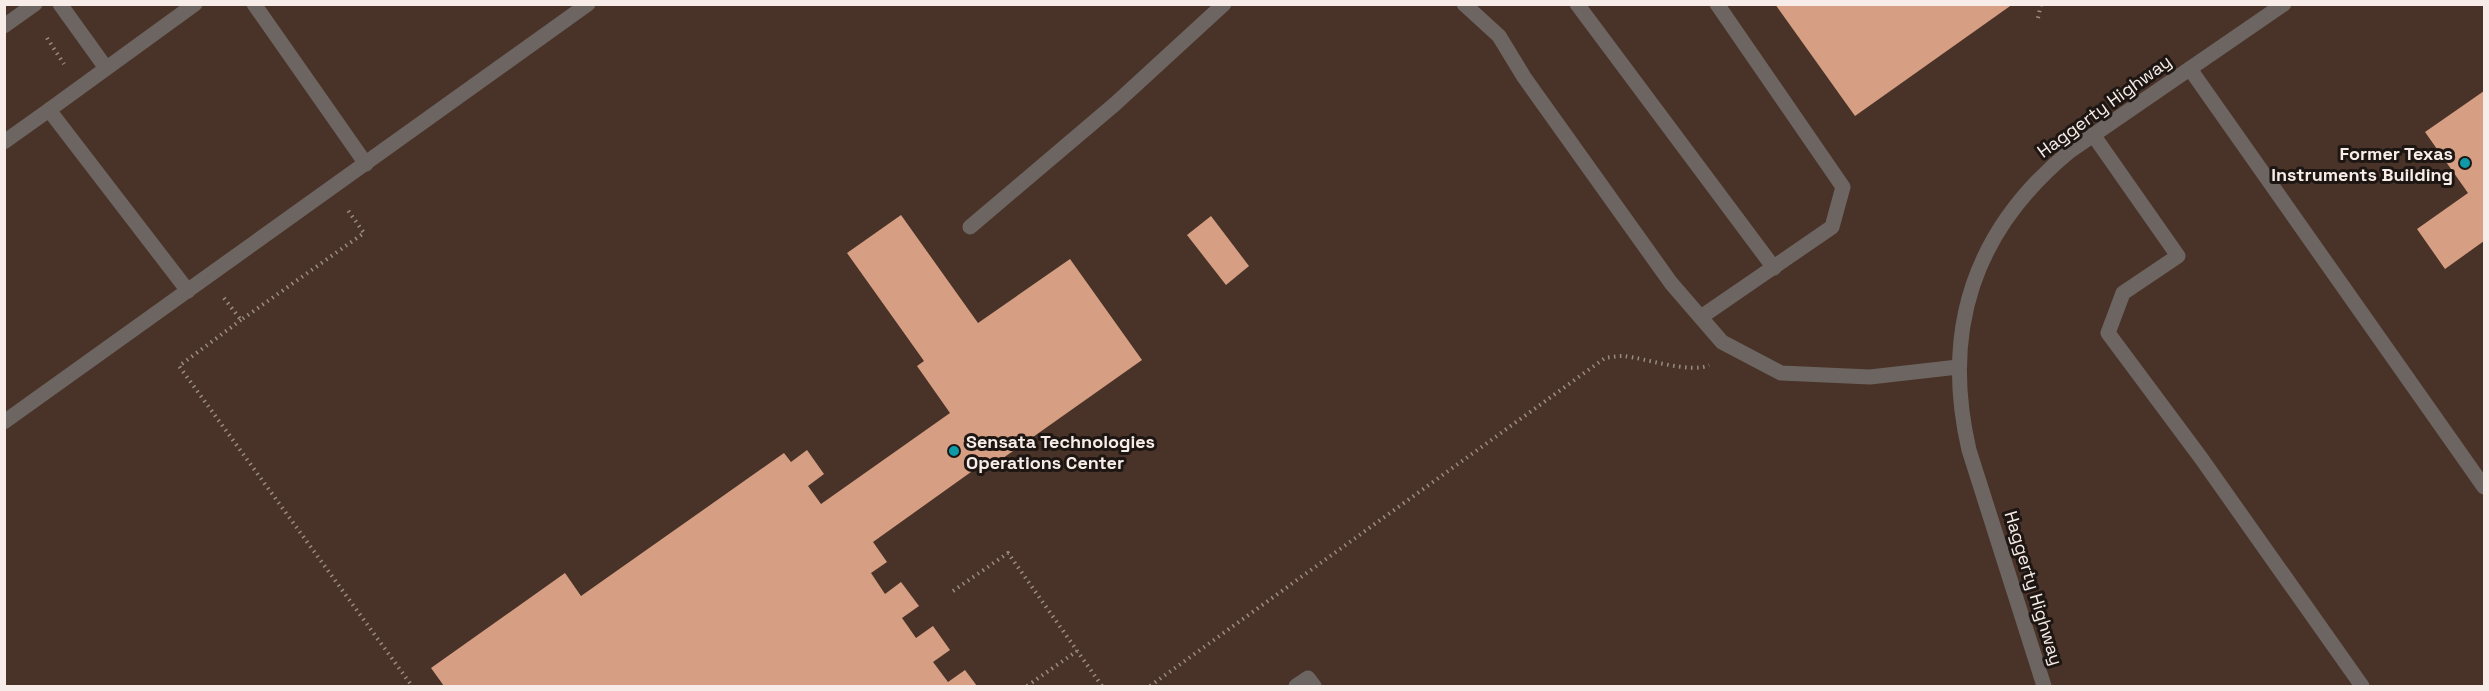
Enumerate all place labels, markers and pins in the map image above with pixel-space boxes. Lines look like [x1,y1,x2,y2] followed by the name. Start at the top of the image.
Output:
[2271,142,2453,186] place label: Former Texas Instruments Building
[2458,156,2472,170] marker: Former Texas Instruments Building
[966,430,1155,474] place label: Sensata Technologies Operations Center
[947,444,961,458] marker: Sensata Technologies Operations Center

